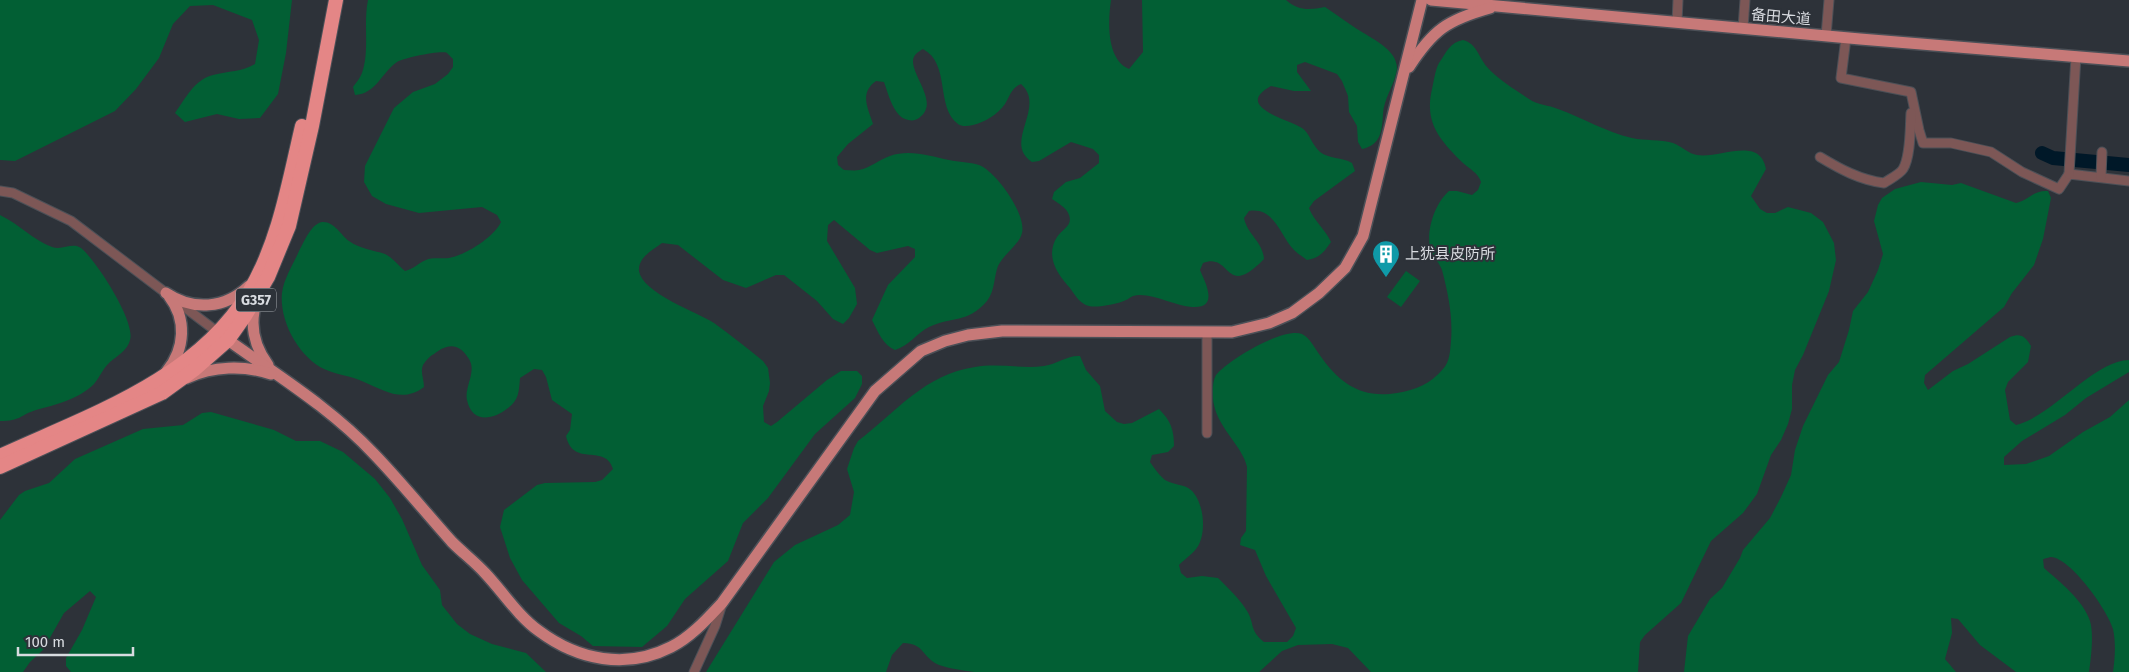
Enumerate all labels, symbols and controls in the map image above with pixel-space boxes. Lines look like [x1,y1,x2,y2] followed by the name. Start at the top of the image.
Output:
[1750,5,1812,29] street label: 备田大道
[1371,239,1401,278] building icon: 上犹县皮防所
[1405,245,1495,263] place label: 上犹县皮防所
[236,288,276,312] road number: G357
[18,624,132,656] scale bar
[25,633,65,651] text: 100 m

